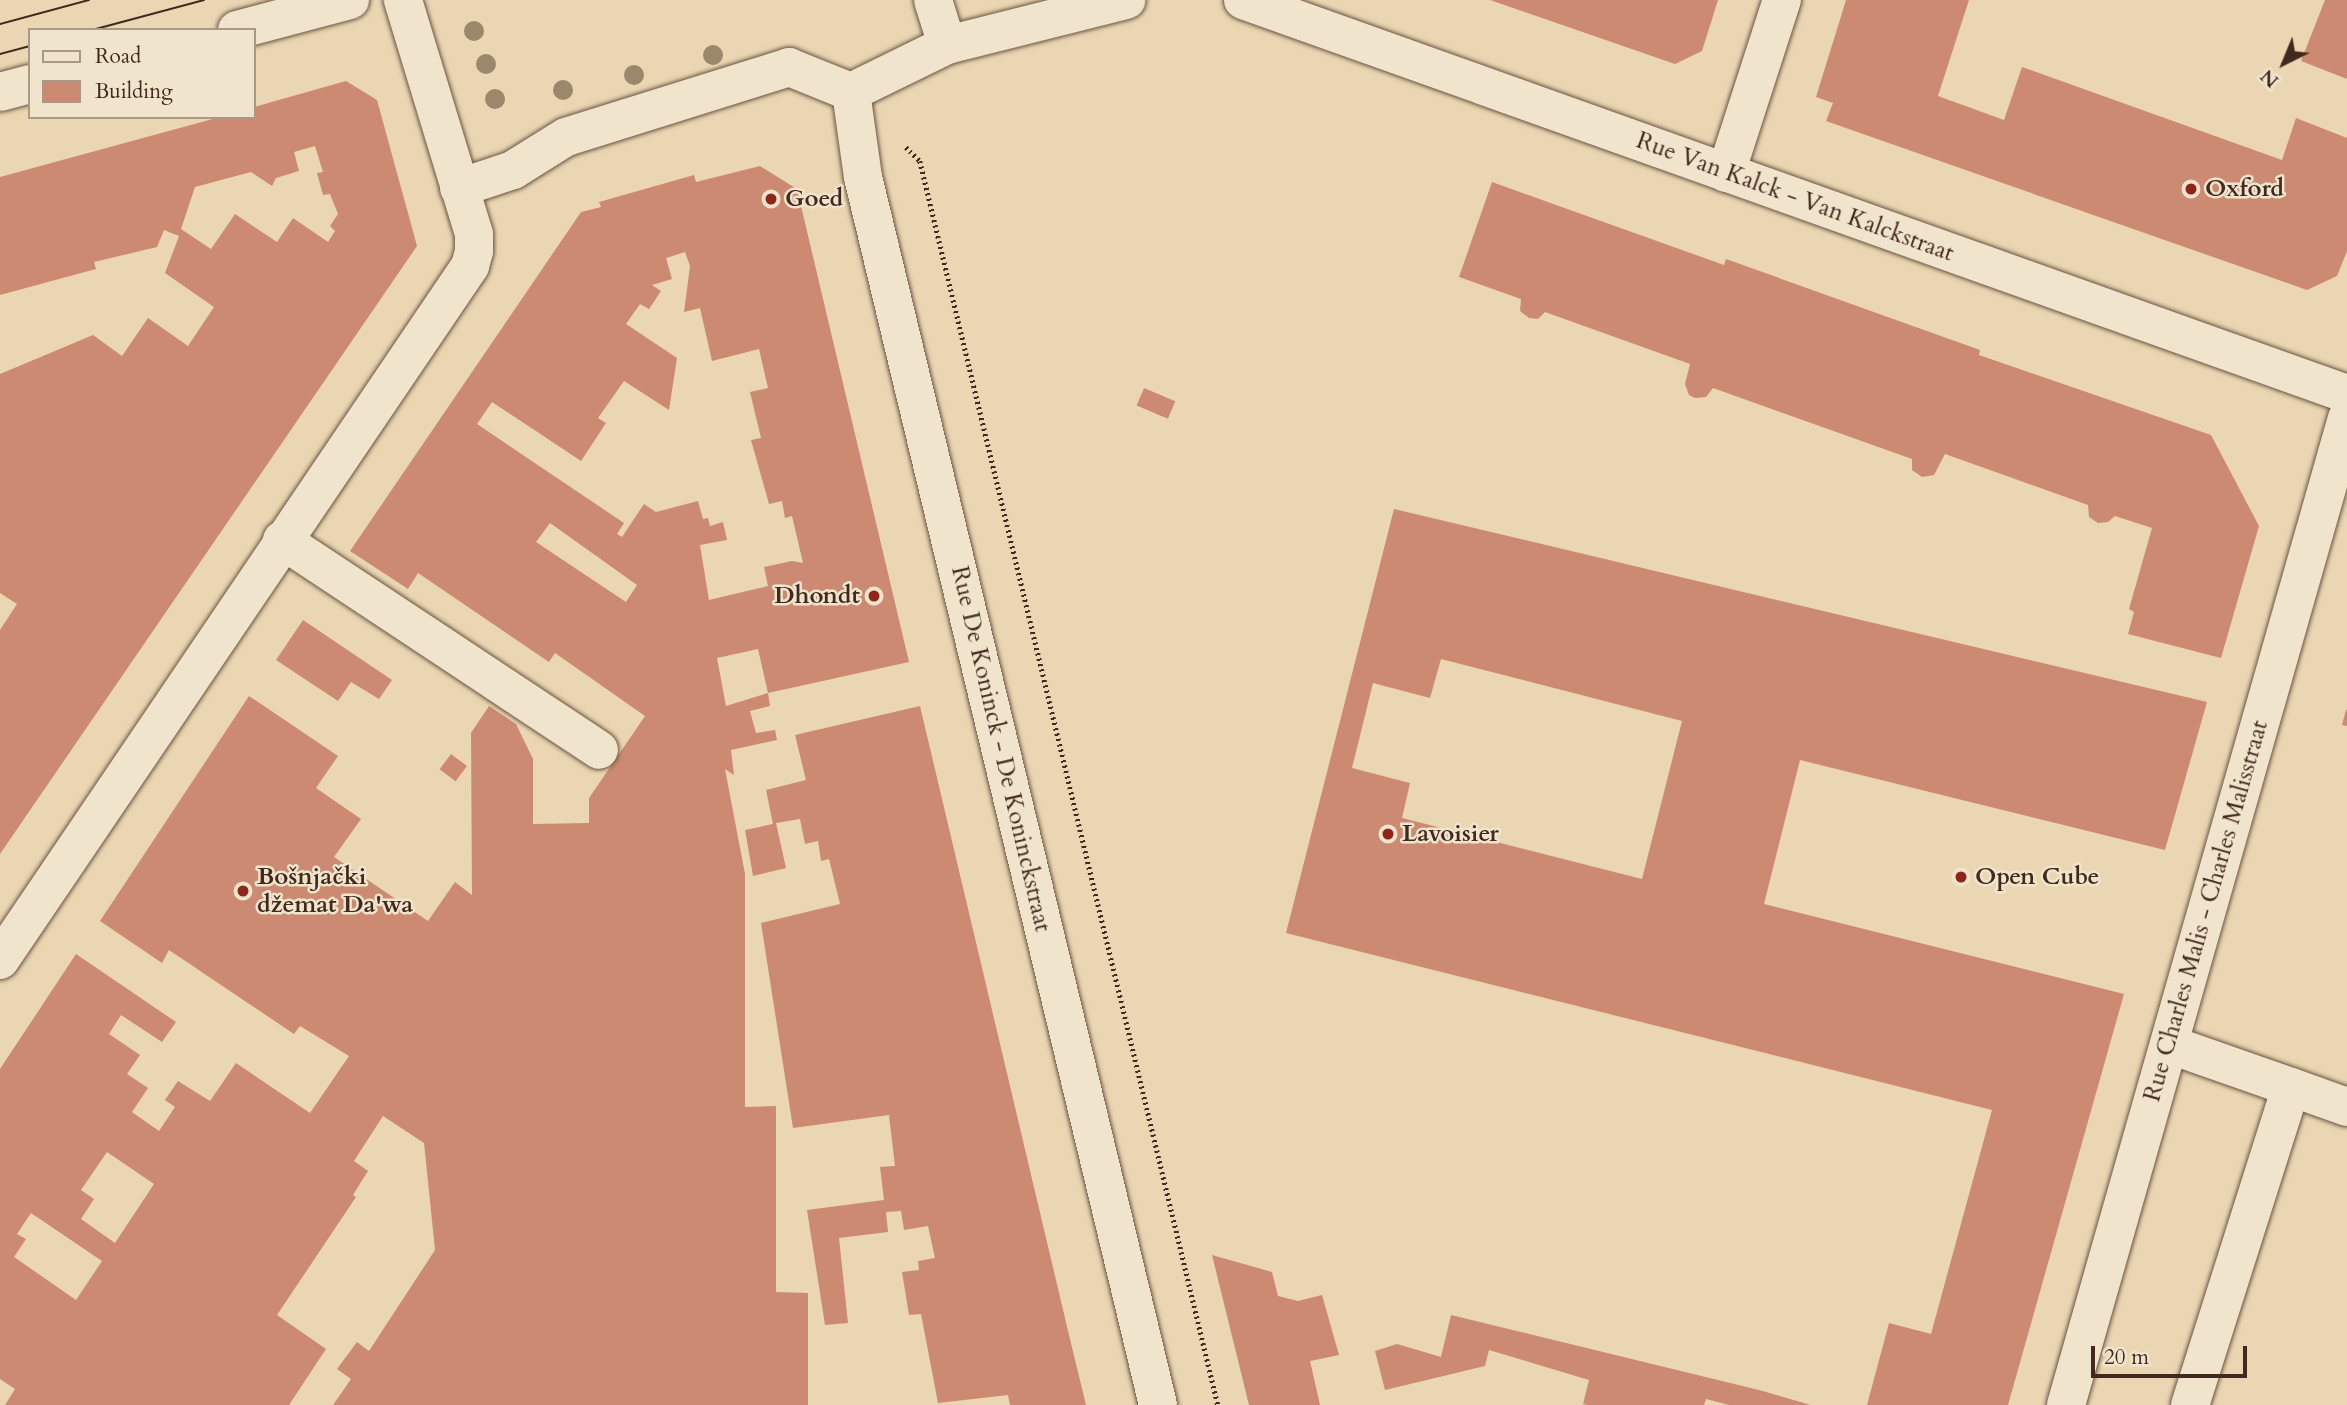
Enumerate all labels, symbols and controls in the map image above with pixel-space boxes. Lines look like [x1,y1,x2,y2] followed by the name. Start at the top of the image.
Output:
[28,28,256,119] legend
[2249,28,2319,98] north arrow
[95,42,141,71] text: Road
[2255,63,2285,93] text: N
[95,77,173,106] text: Building
[1632,126,1958,268] street label: Rue Van Kalck - Van Kalckstraat
[2205,175,2284,203] place label: Oxford
[2183,181,2199,197] marker: Oxford
[785,185,843,213] place label: Goed
[763,191,779,207] marker: Goed
[945,563,1057,935] street label: Rue De Koninck - De Koninckstraat
[774,582,860,610] place label: Dhondt
[866,588,882,604] marker: Dhondt
[2138,717,2274,1105] street label: Rue Charles Malis - Charles Malisstraat
[1402,820,1499,848] place label: Lavoisier
[1380,826,1396,842] marker: Lavoisier
[257,863,413,919] place label: Bošnjački džemat Da'wa
[1975,863,2099,891] place label: Open Cube
[1953,869,1969,885] marker: Open Cube
[235,883,251,899] marker: Bošnjački džemat Da'wa
[2095,1332,2251,1376] scale bar
[2104,1343,2149,1372] text: 20 m

